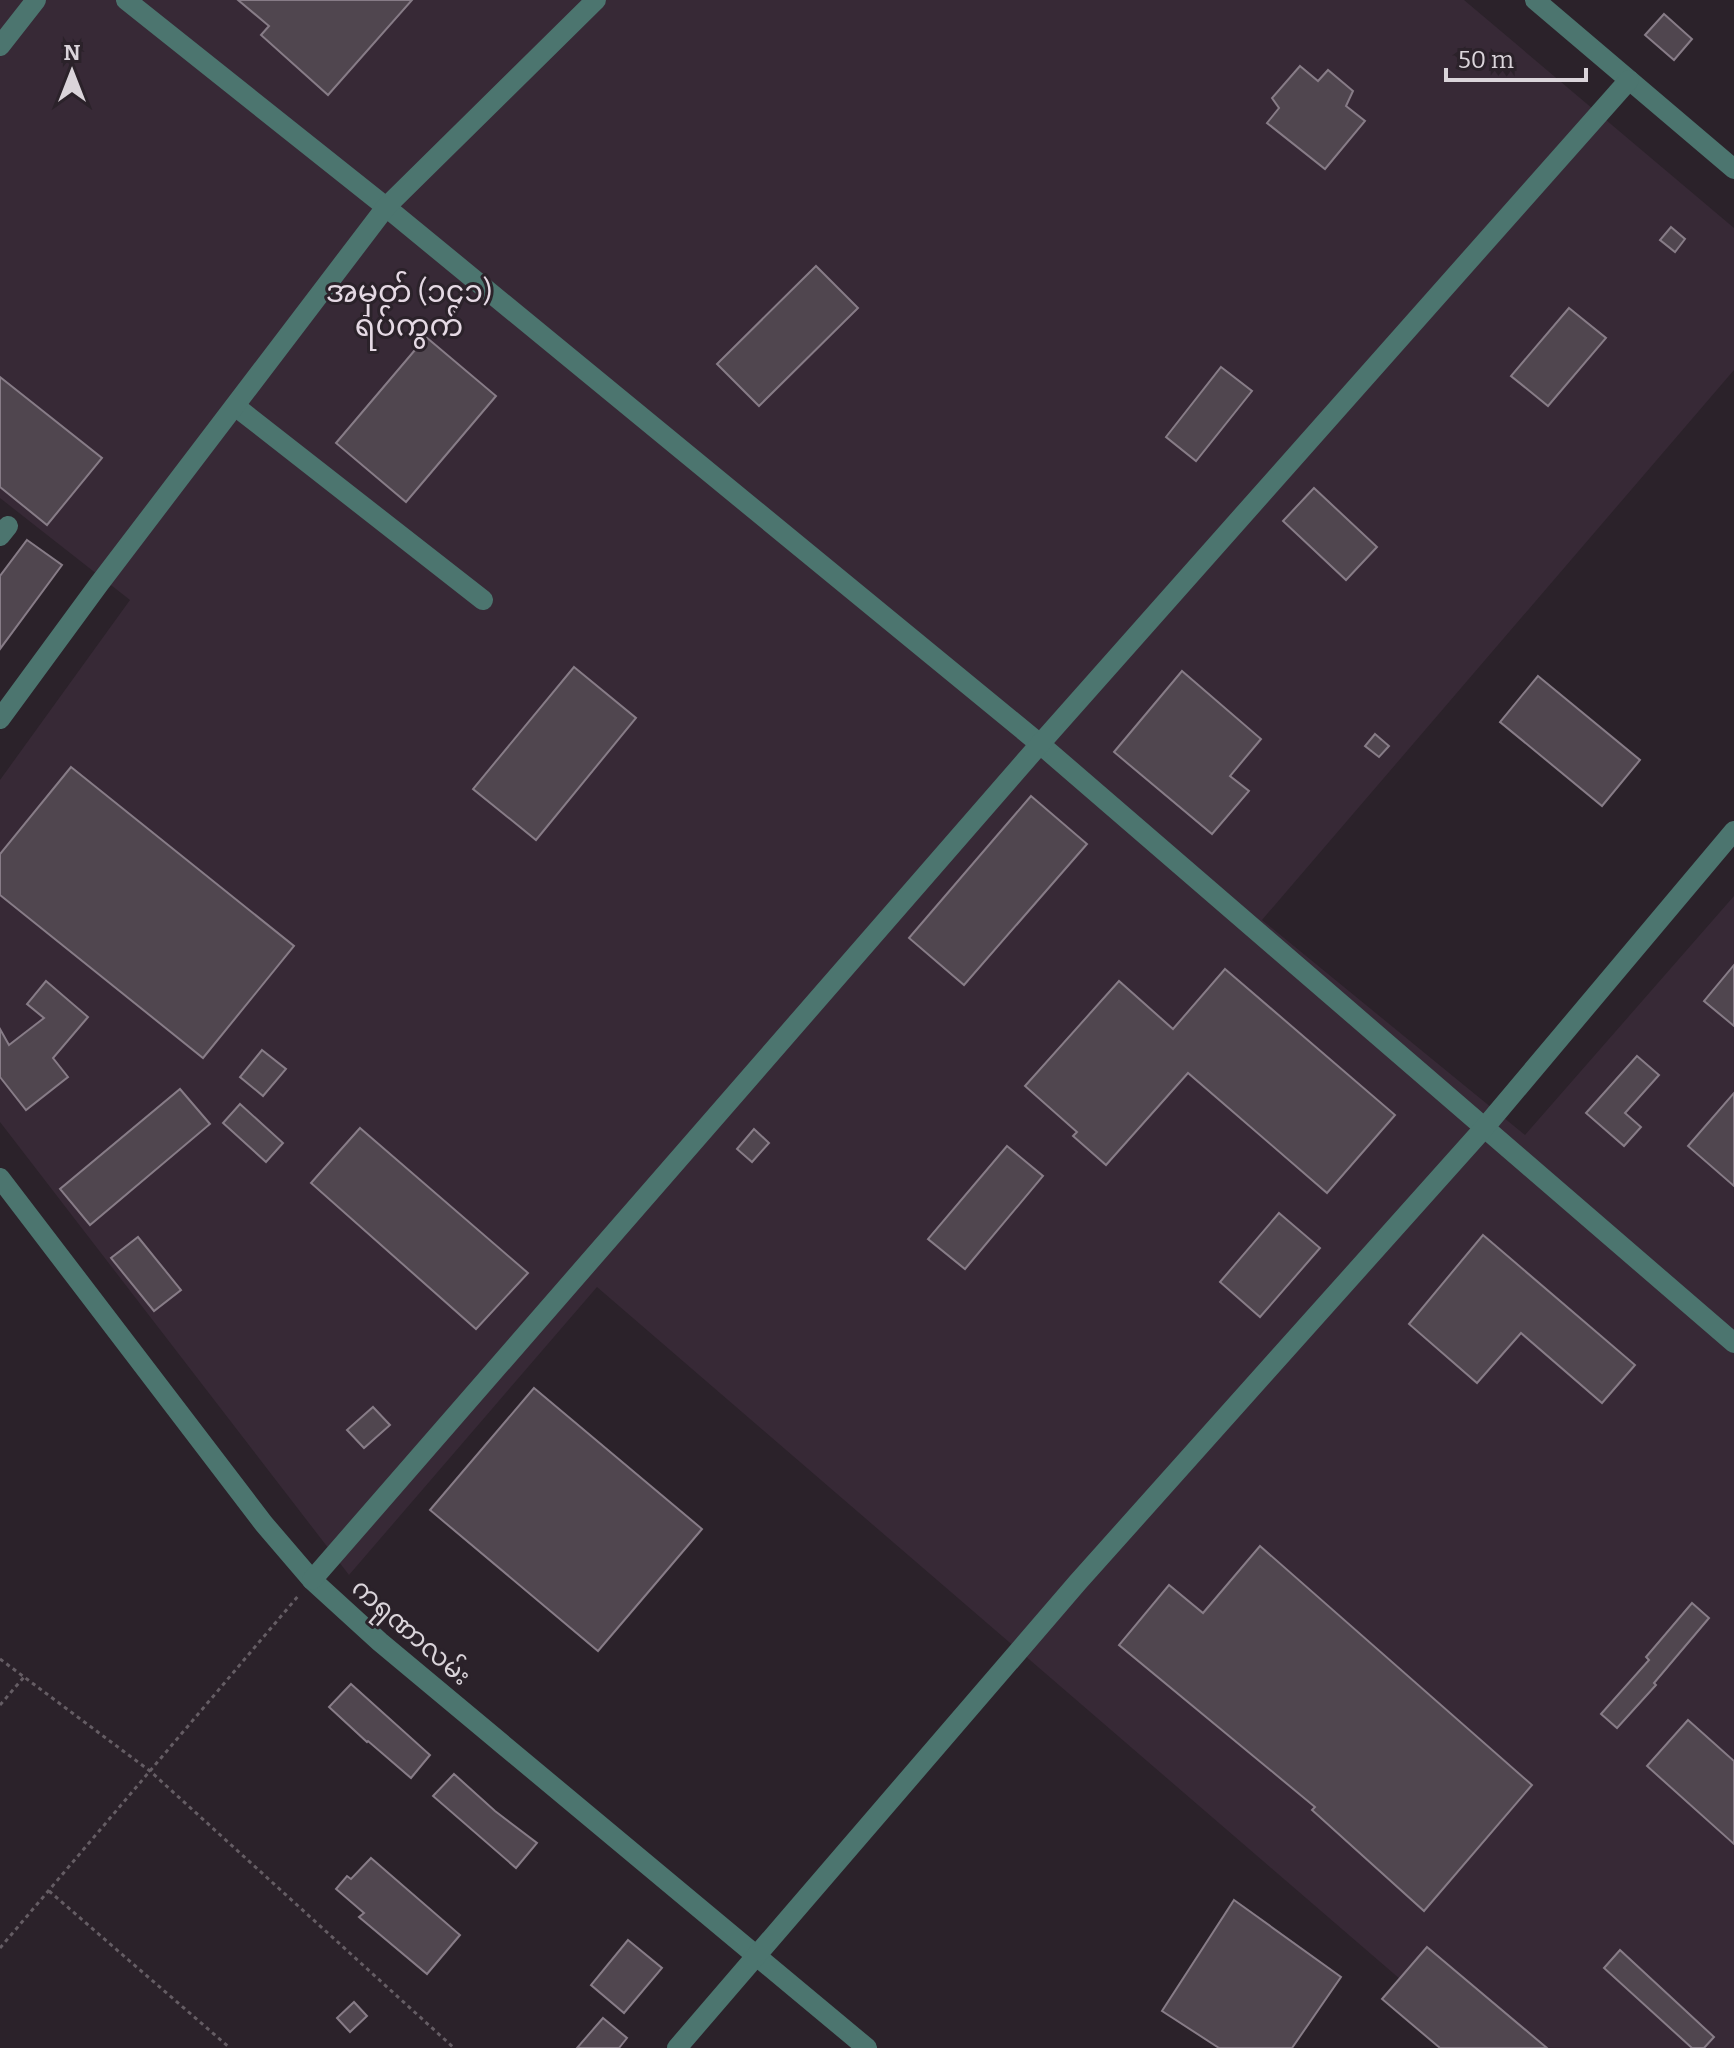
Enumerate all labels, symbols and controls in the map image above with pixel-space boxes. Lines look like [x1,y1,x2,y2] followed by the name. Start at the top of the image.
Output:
[32,32,112,112] north arrow
[1446,32,1586,82] scale bar
[64,39,81,66] text: N
[1458,46,1514,74] text: 50 m
[326,270,492,351] district label: အမှတ် (၁၄၁) ရပ်ကွက်
[342,1571,478,1696] street label: ကရုဏာလမ်း

